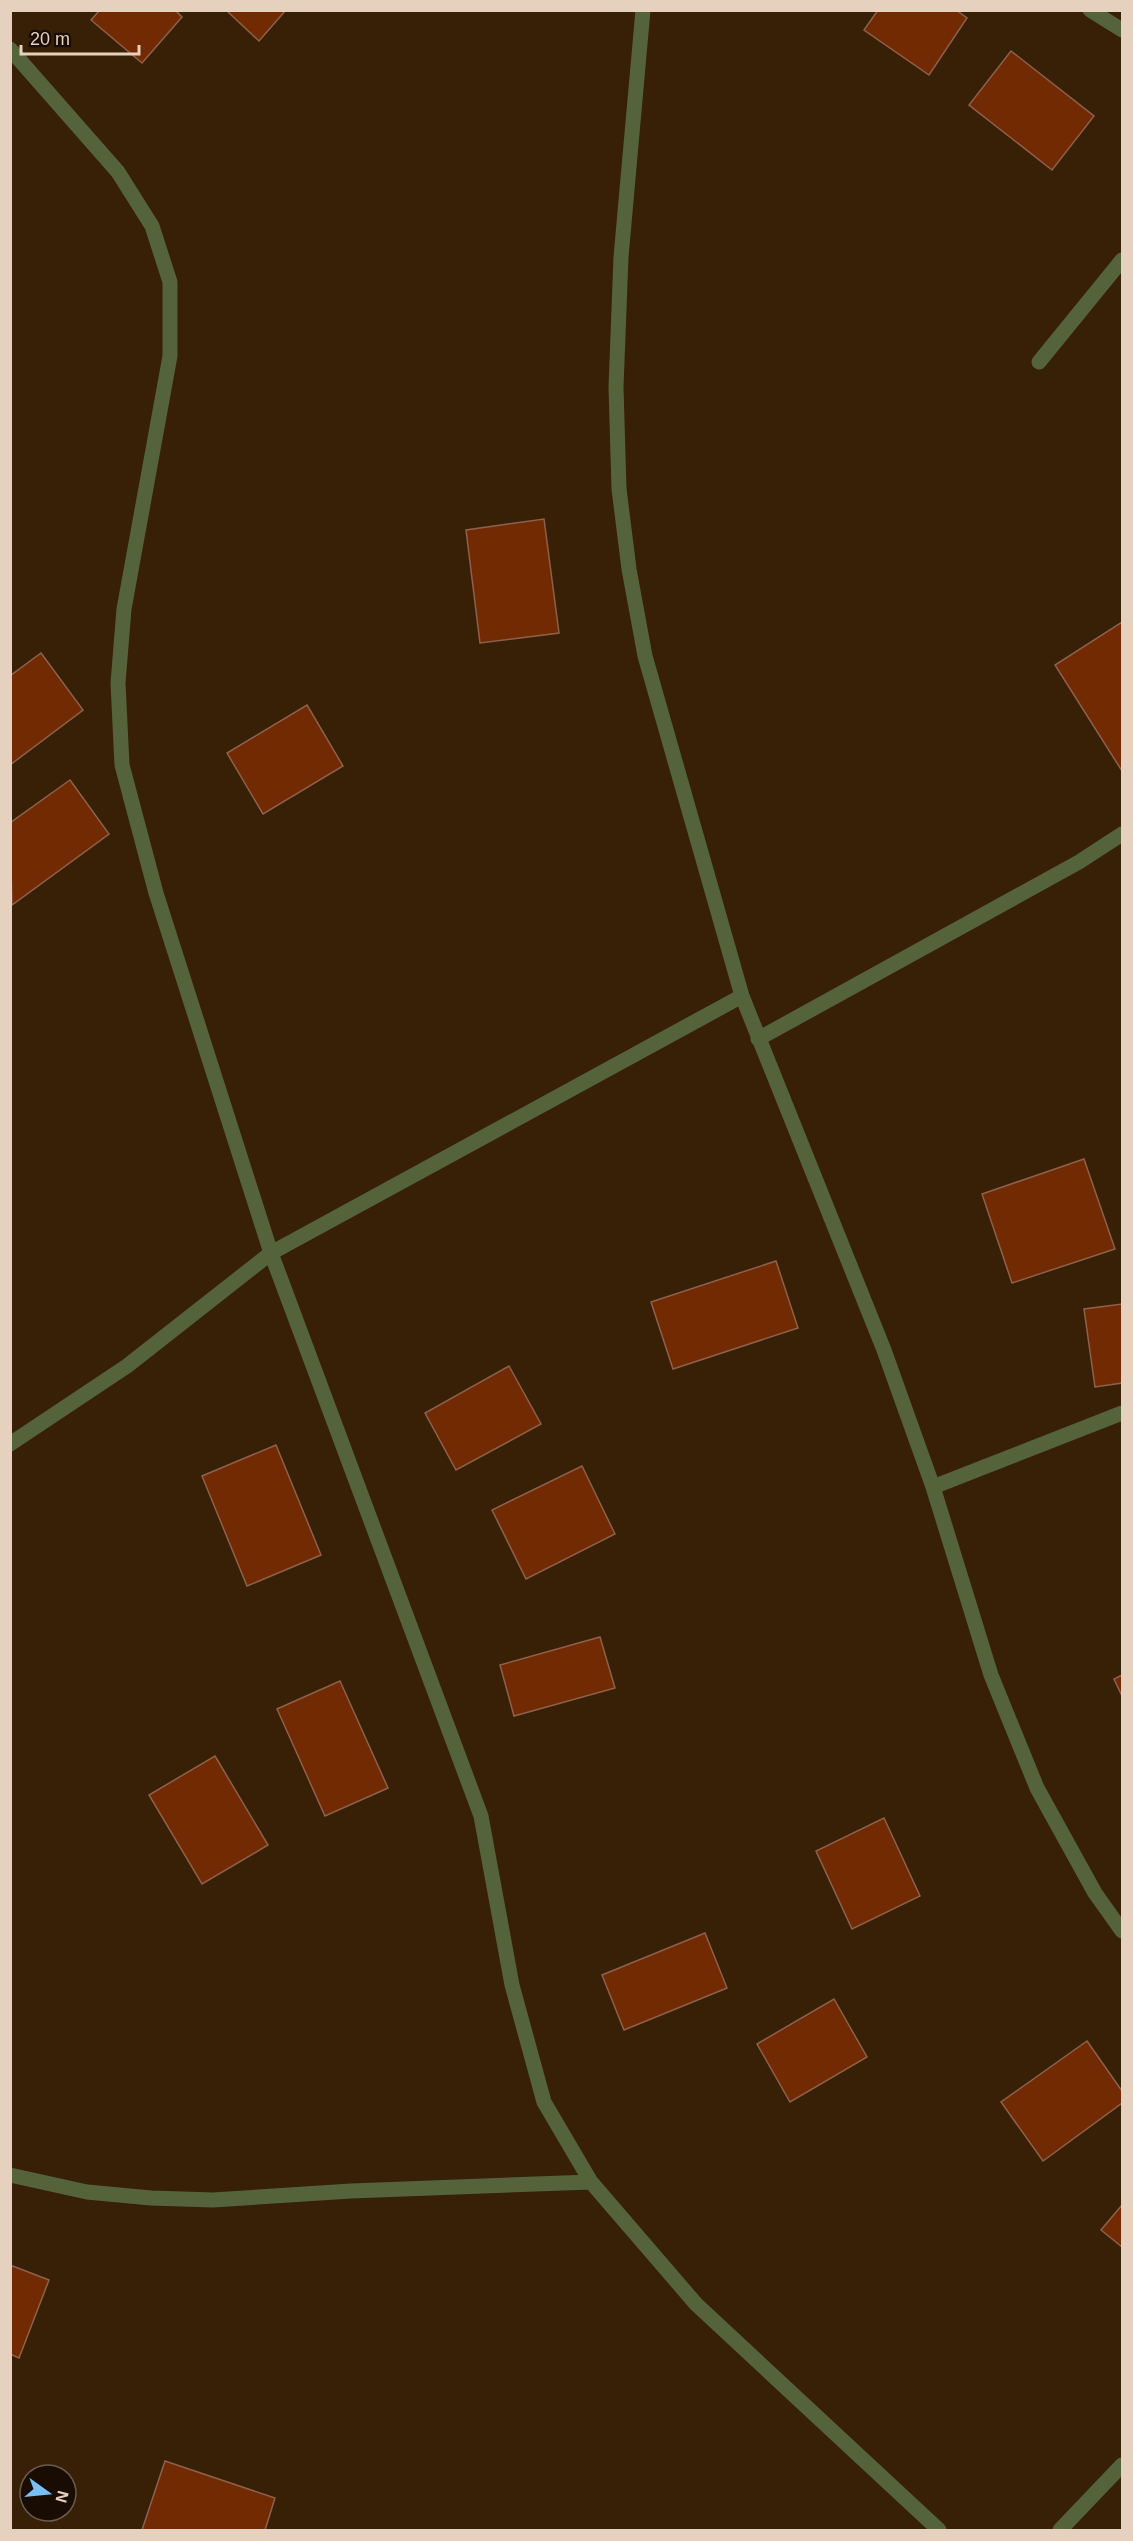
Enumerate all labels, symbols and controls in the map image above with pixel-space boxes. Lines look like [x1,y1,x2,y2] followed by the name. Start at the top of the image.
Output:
[21,18,140,56] scale bar
[30,29,70,49] text: 20 m
[18,2463,78,2523] north arrow
[52,2489,72,2505] text: N

